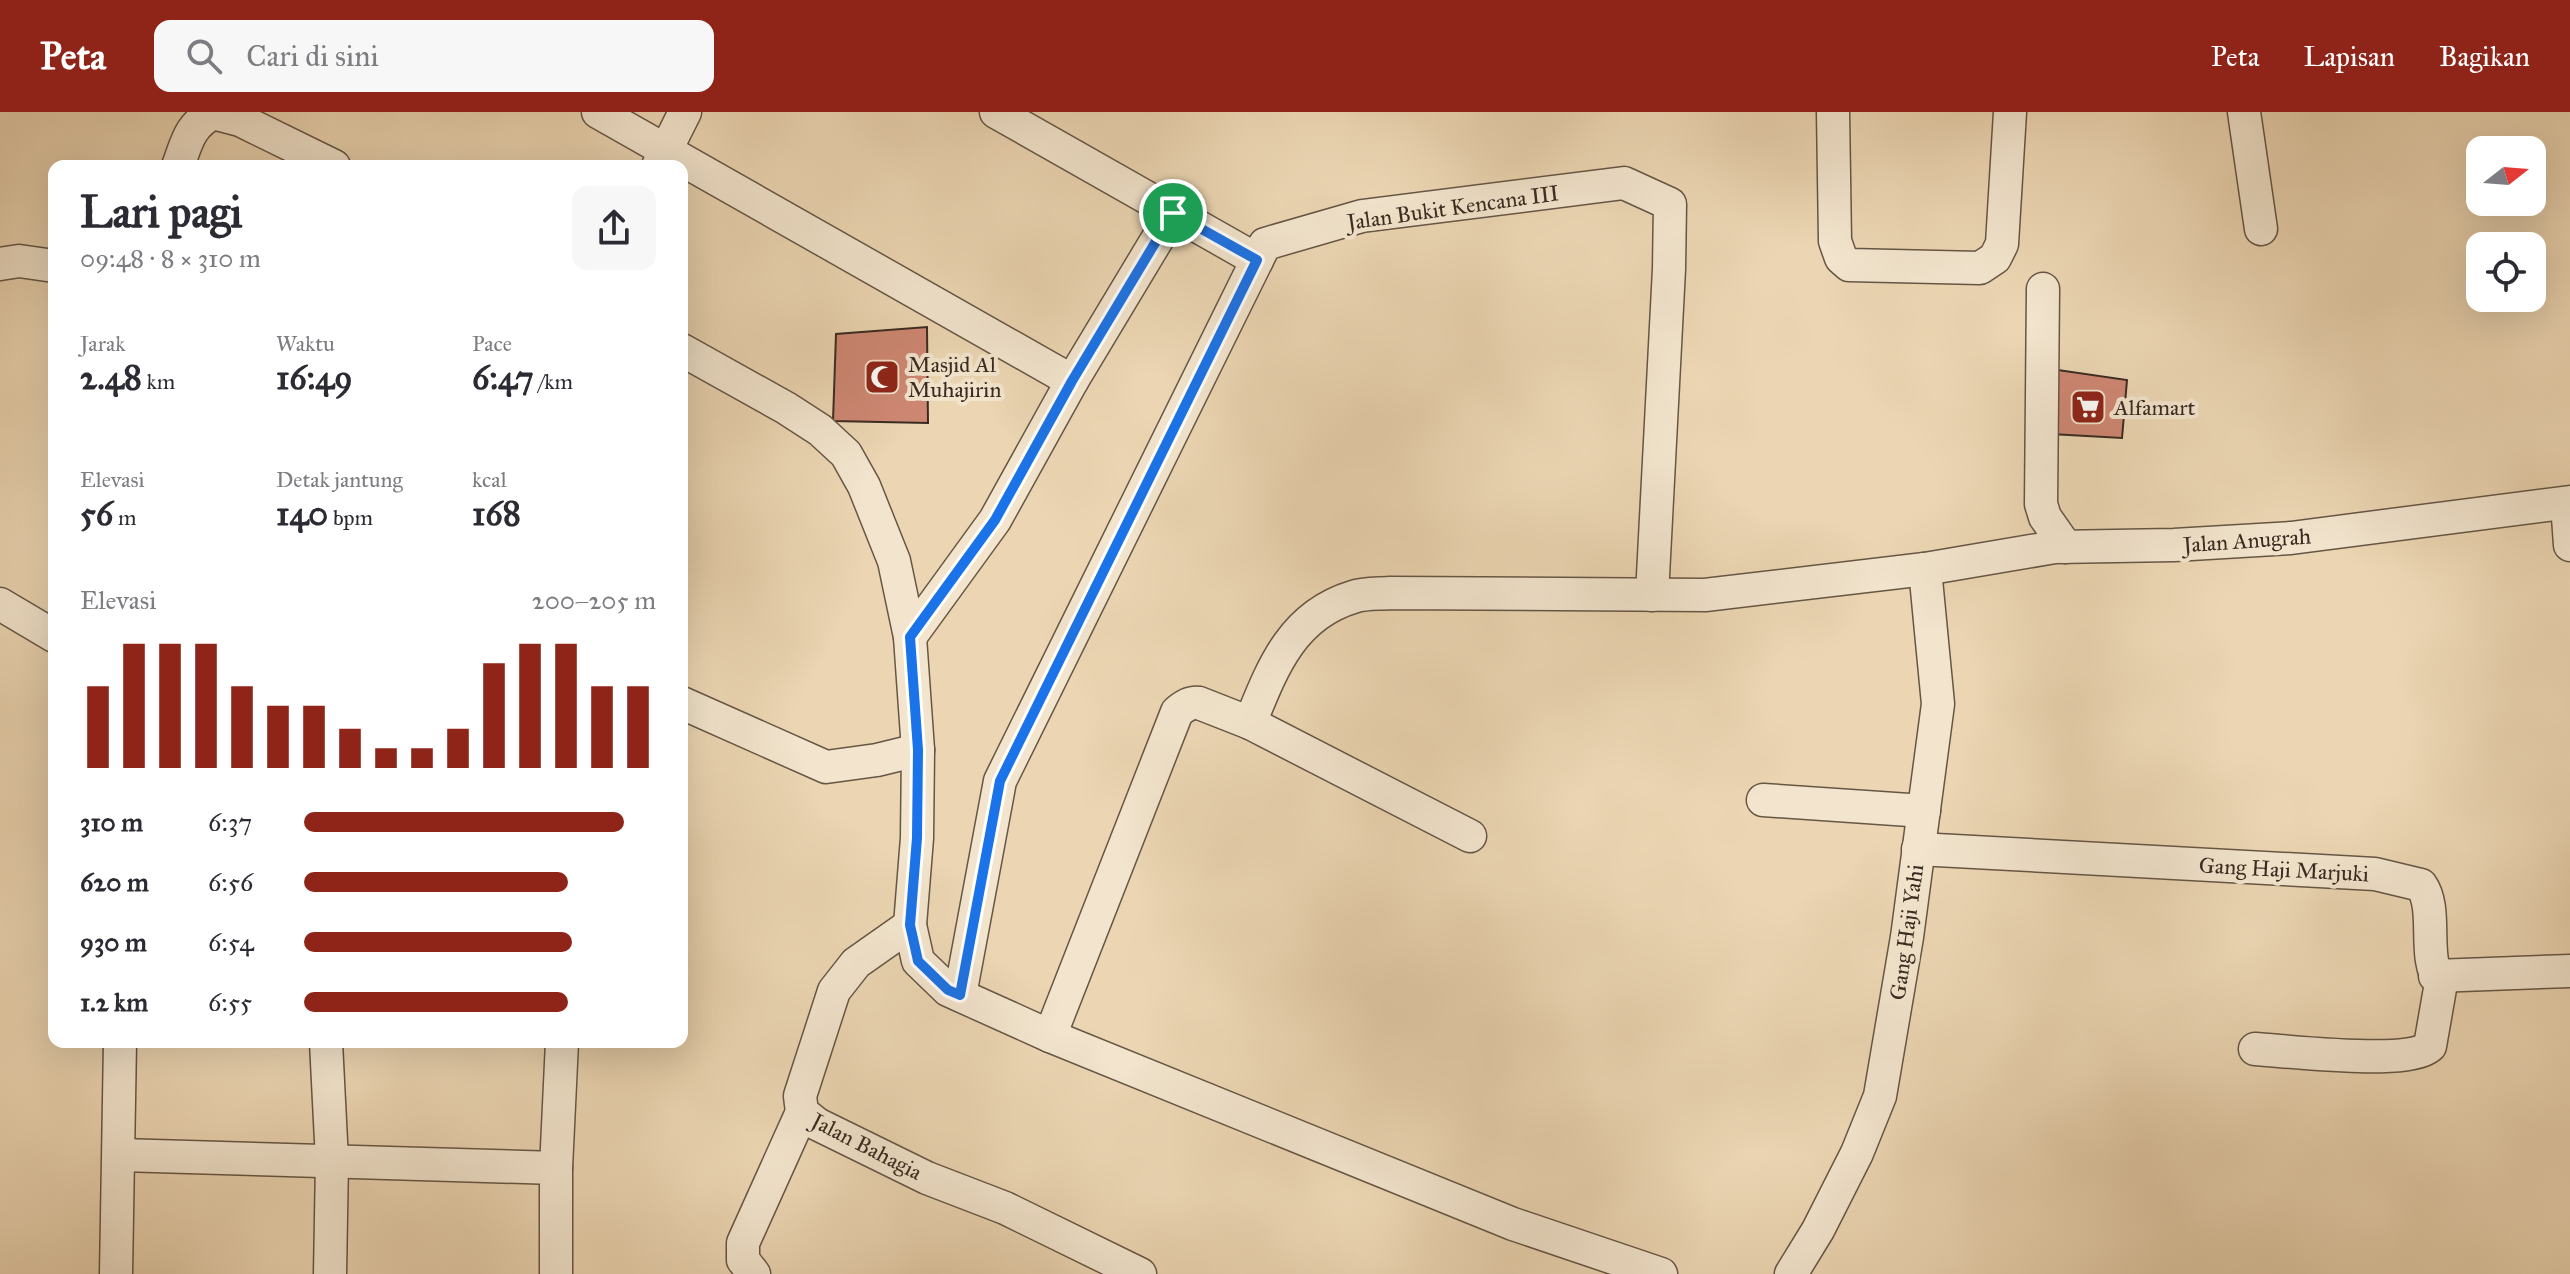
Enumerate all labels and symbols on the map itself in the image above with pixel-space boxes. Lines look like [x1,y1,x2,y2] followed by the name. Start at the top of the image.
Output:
[2466,136,2546,216] north arrow
[1139,179,1207,247] pin
[1343,179,1561,236] street label: Jalan Bukit Kencana III
[908,351,1001,403] place label: Masjid Al Muhajirin
[863,358,901,396] mosque icon: Masjid Al Muhajirin
[2069,388,2107,426] supermarket icon: Alfamart
[2113,394,2196,421] place label: Alfamart
[2180,523,2312,559] street label: Jalan Anugrah
[2198,852,2370,887] street label: Gang Haji Marjuki
[1884,862,1929,1002] street label: Gang Haji Yahi
[805,1106,927,1186] street label: Jalan Bahagia

